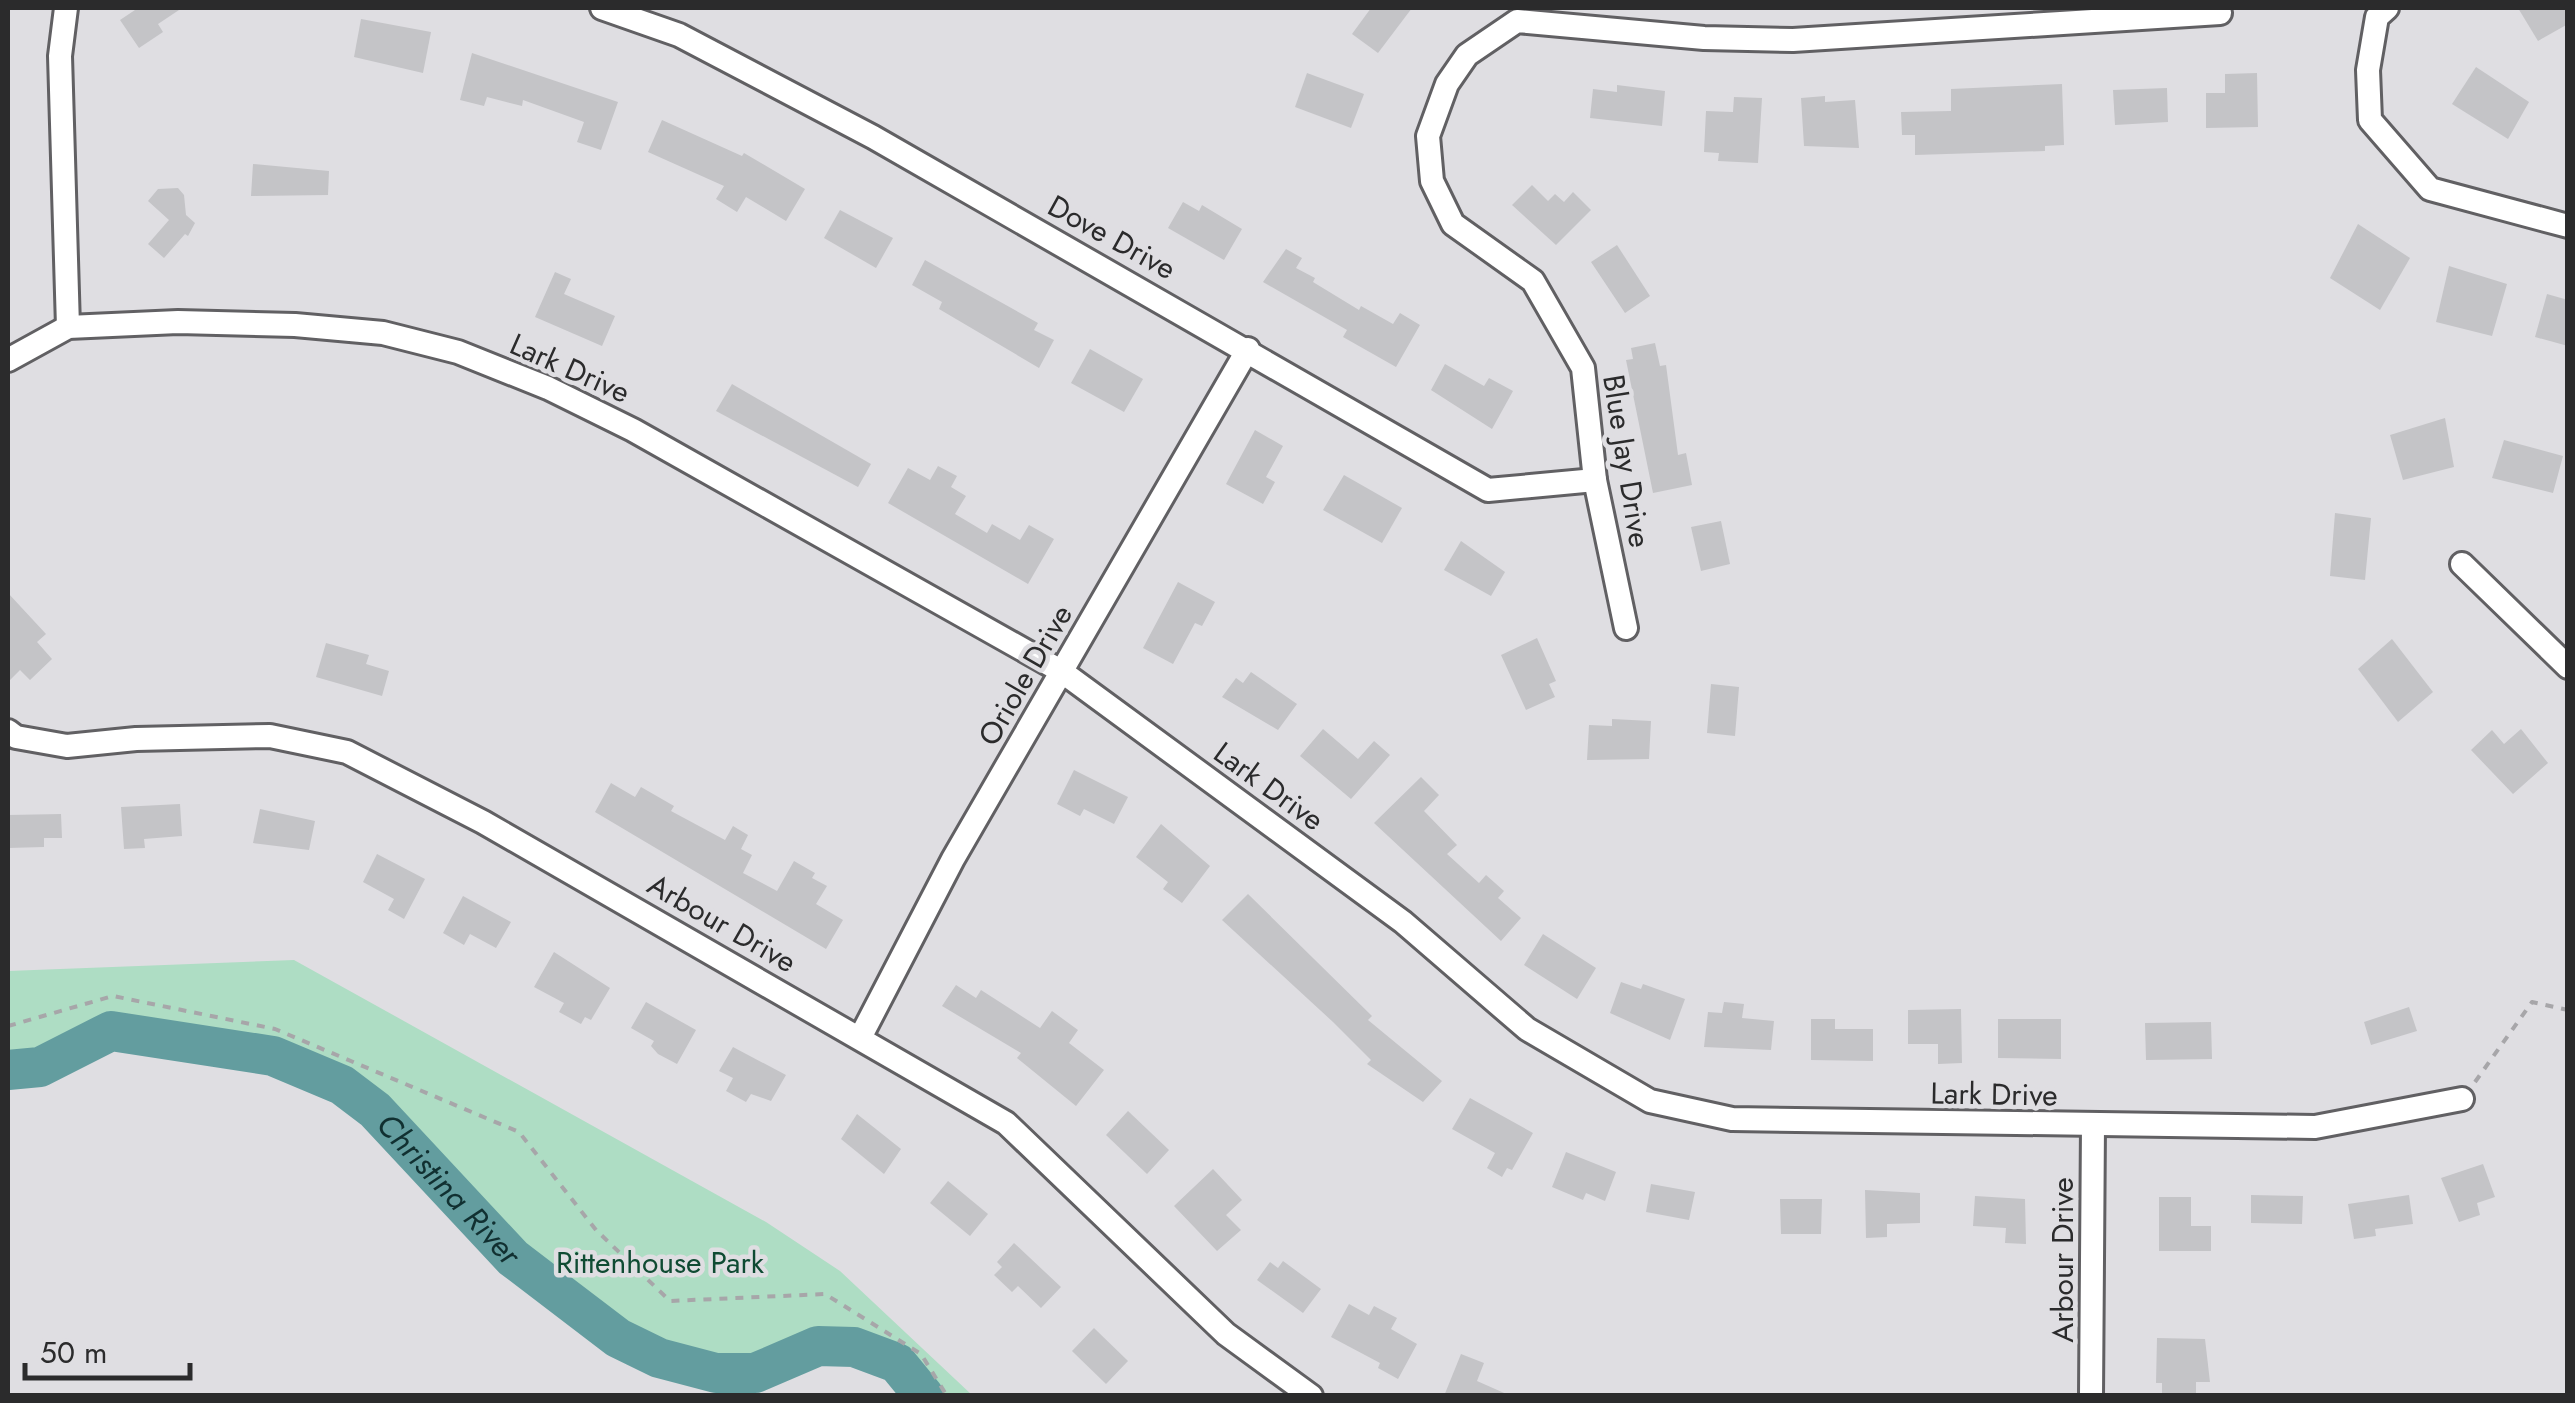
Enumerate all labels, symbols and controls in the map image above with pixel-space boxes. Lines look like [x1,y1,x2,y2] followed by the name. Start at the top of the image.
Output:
[1040,184,1184,290] street label: Dove Drive
[503,323,637,413] street label: Lark Drive
[1592,372,1662,550] street label: Blue Jay Drive
[967,597,1083,753] street label: Oriole Drive
[1205,731,1333,841] street label: Lark Drive
[640,863,804,983] street label: Arbour Drive
[1930,1071,2058,1117] street label: Lark Drive
[366,1103,533,1277] water label: Christina River
[2041,1177,2084,1343] street label: Arbour Drive
[556,1241,765,1284] park label: Rittenhouse Park
[25,1318,190,1380] scale bar
[40,1331,107,1374] text: 50 m

